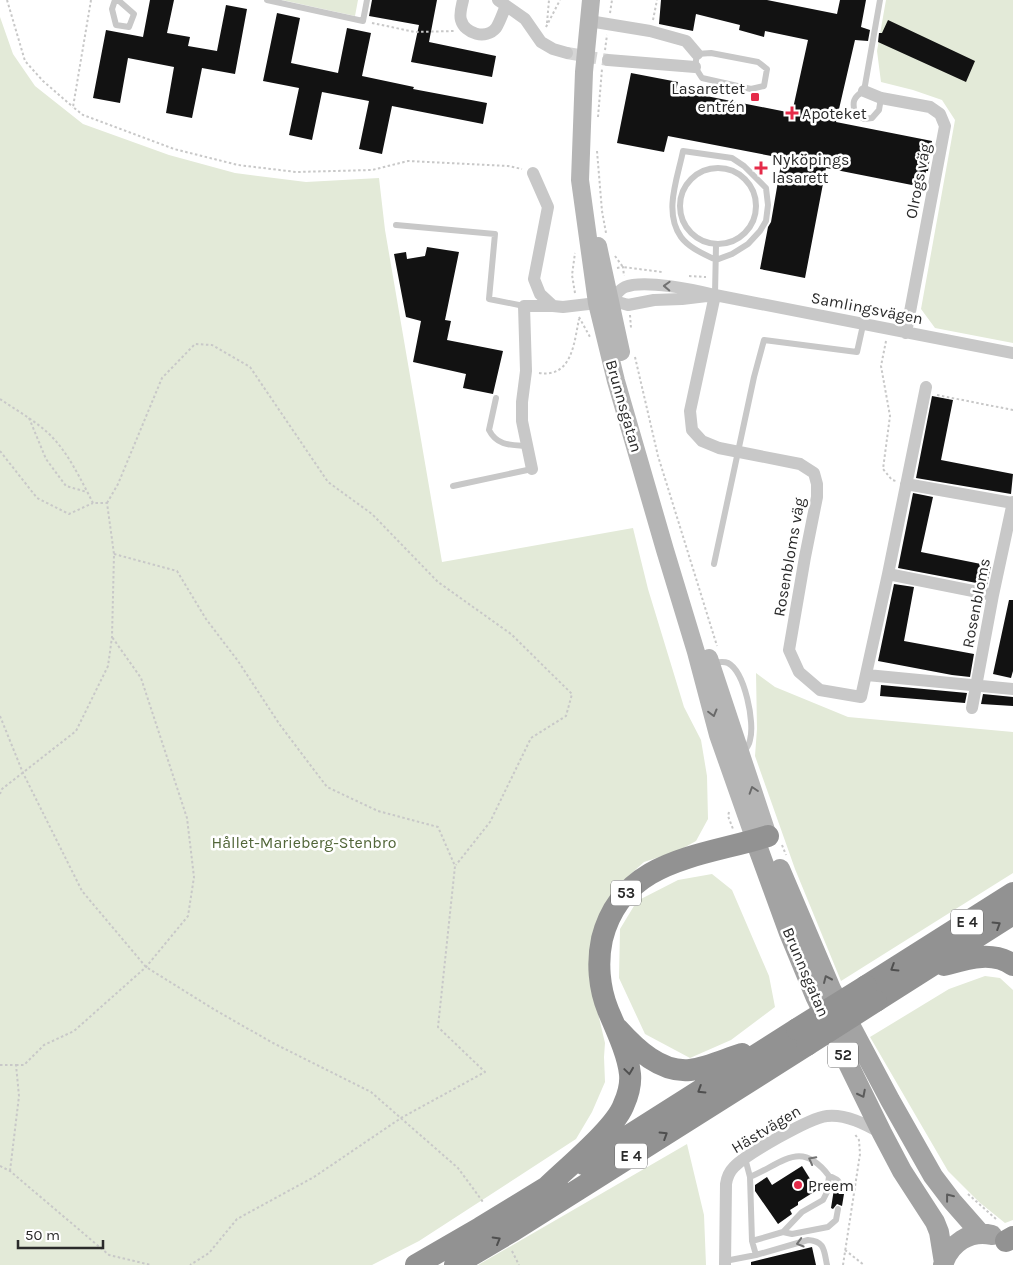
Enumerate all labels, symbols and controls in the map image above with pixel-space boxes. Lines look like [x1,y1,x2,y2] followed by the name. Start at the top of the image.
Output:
[671,79,745,116] place label: Lasarettet entrén
[749,91,761,103] marker: Lasarettet entrén
[802,104,867,123] place label: Apoteket
[786,107,798,119] marker: Apoteket
[901,142,935,220] street label: Olrogs väg
[772,150,849,187] place label: Nyköpings lasarett
[754,161,768,175] marker: Nyköpings lasarett
[663,280,671,291] one-way arrow
[809,288,925,328] street label: Samlingsvägen
[602,357,646,455] street label: Brunnsgatan
[769,496,809,618] street label: Rosenbloms väg
[958,557,994,649] street label: Rosenbloms
[707,709,717,717] one-way arrow
[749,786,759,794] one-way arrow
[212,833,396,852] park label: Hållet-Marieberg-Stenbro
[611,880,641,906] road number: 53
[951,910,983,934] road number: E 4
[991,921,1000,931] one-way arrow
[779,924,833,1020] street label: Brunnsgatan
[890,962,899,971] one-way arrow
[823,975,833,984] one-way arrow
[828,1042,858,1068] road number: 52
[623,1067,633,1076] one-way arrow
[697,1083,706,1093] one-way arrow
[856,1089,866,1098] one-way arrow
[728,1101,804,1157] street label: Hästvägen
[659,1132,668,1142] one-way arrow
[615,1144,647,1168] road number: E 4
[808,1156,817,1166] one-way arrow
[808,1176,854,1195] place label: Preem
[792,1179,804,1191] marker: Preem
[946,1193,955,1203] one-way arrow
[18,1218,102,1250] scale bar
[25,1226,60,1244] text: 50 m
[491,1237,500,1247] one-way arrow
[796,1237,804,1247] one-way arrow

